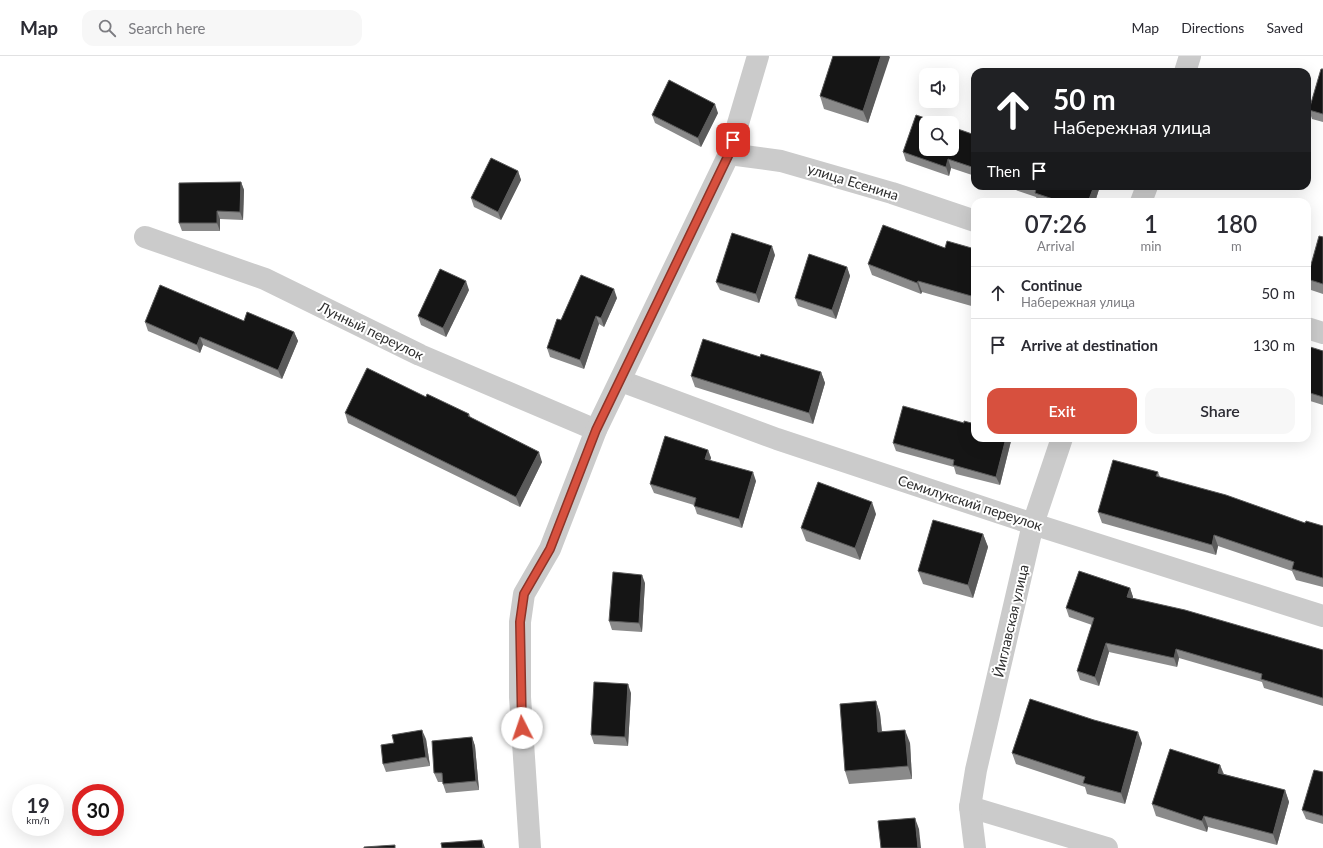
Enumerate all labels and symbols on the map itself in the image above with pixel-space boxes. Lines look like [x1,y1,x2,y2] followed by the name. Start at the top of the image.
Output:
[716,123,750,157] pin
[806,160,901,203] street label: улица Есенина
[315,297,427,364] street label: Лунный переулок
[896,471,1045,534] street label: Семилукский переулок
[989,563,1032,679] street label: Йиглавская улица
[501,707,543,749] position arrow
[72,784,124,836] speed limit sign: 30

